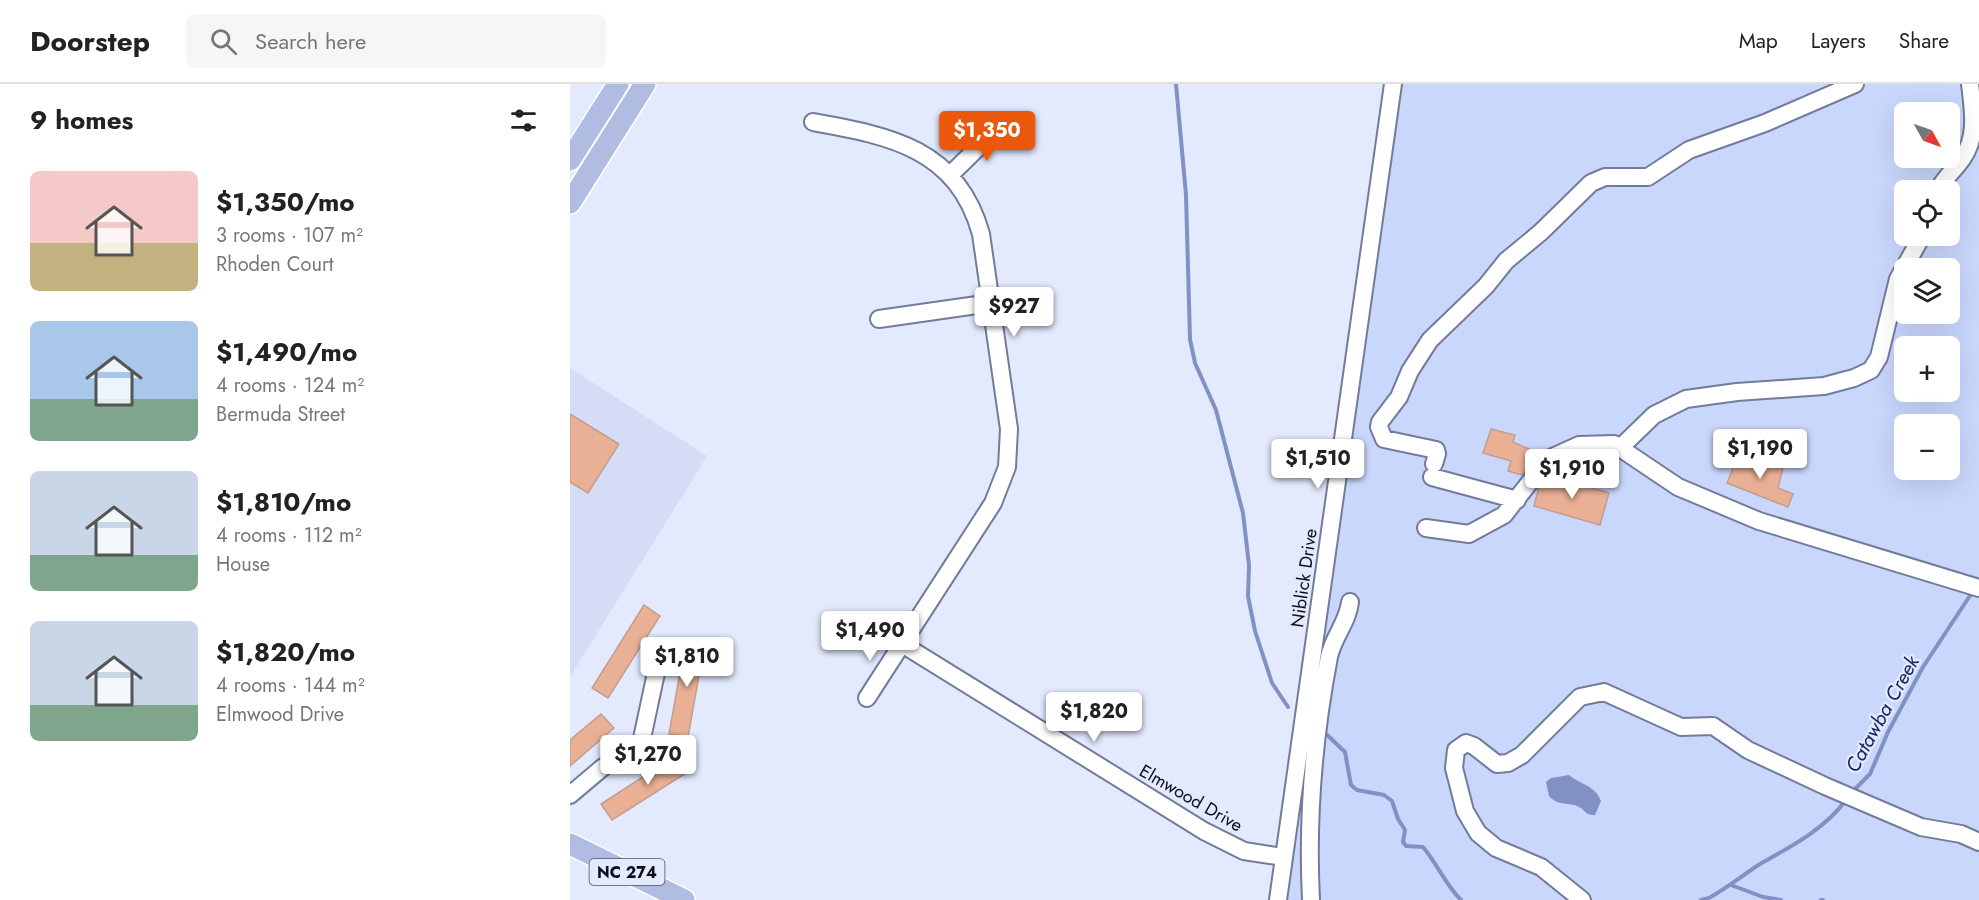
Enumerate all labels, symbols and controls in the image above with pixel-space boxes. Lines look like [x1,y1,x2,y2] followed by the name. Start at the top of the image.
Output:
[186,14,606,68] search box
[30,21,150,62] text: Doorstep
[207,25,240,58] icon: search
[255,25,366,57] text: Search here
[1739,26,1778,56] text: Map
[1811,26,1866,56] text: Layers
[1899,26,1949,56] text: Share
[30,101,133,139] text: 9 homes
[1894,102,1960,168] north arrow
[1894,102,1960,480] map controls
[507,104,540,137] icon: filters
[938,111,1036,162] pin: $1,350
[953,116,1021,145] text: $1,350
[1894,180,1960,246] button: locate
[216,183,355,221] text: $1,350/mo
[78,195,150,267] icon: home
[216,221,363,250] text: 3 rooms · 107 m²
[216,250,334,279] text: Rhoden Court
[1894,258,1960,324] button: layers
[978,287,1050,338] pin: $927
[989,292,1040,321] text: $927
[216,333,357,371] text: $1,490/mo
[1894,336,1960,402] button: +
[78,345,150,417] icon: home
[216,371,364,400] text: 4 rooms · 124 m²
[216,400,345,429] text: Bermuda Street
[1894,414,1960,480] button: −
[1711,429,1809,480] pin: $1,190
[1727,434,1793,463] text: $1,190
[1269,439,1367,490] pin: $1,510
[1285,444,1351,473] text: $1,510
[1523,449,1621,500] pin: $1,910
[1539,454,1605,483] text: $1,910
[216,483,351,521] text: $1,810/mo
[78,495,150,567] icon: home
[216,521,362,550] text: 4 rooms · 112 m²
[1284,527,1324,629] street label: Niblick Drive
[216,550,270,579] text: House
[821,611,919,662] pin: $1,490
[835,616,905,645] text: $1,490
[216,633,355,671] text: $1,820/mo
[638,637,736,688] pin: $1,810
[654,642,720,671] text: $1,810
[78,645,150,717] icon: home
[1838,649,1927,778] water label: Catawba Creek
[216,671,365,700] text: 4 rooms · 144 m²
[1045,692,1143,743] pin: $1,820
[1060,697,1128,726] text: $1,820
[216,700,344,729] text: Elmwood Drive
[599,735,697,786] pin: $1,270
[614,740,682,769] text: $1,270
[1135,758,1247,838] street label: Elmwood Drive
[590,859,664,885] road number: NC 274

